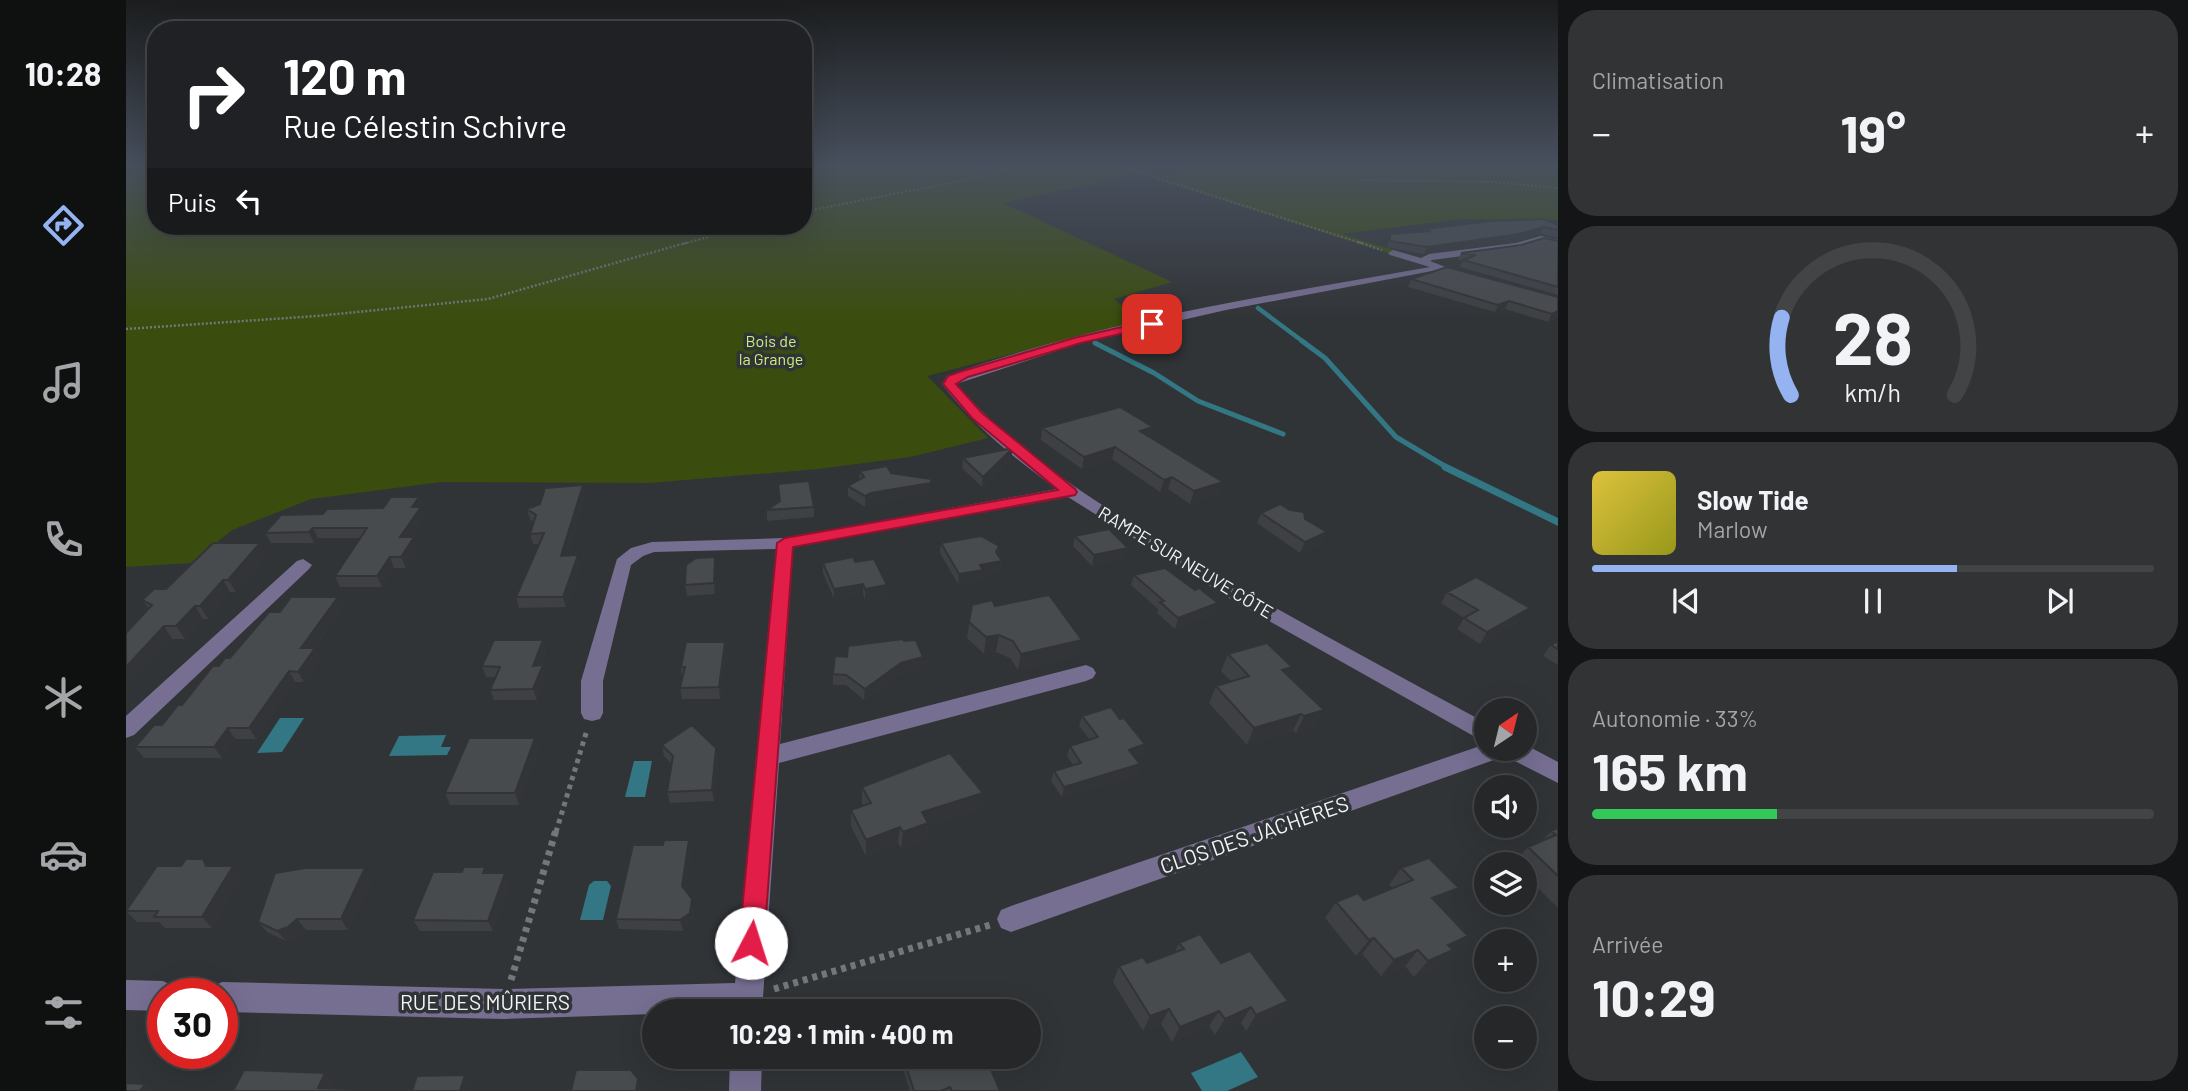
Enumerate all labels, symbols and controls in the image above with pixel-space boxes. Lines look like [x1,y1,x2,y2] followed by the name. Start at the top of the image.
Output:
[283,46,406,105] text: 120 m
[168,49,259,140] icon: right
[25,54,101,92] text: 10:28
[1592,66,1724,94] text: Climatisation
[1840,101,1906,163] text: 19°
[283,106,567,144] text: Rue Célestin Schivre
[1592,109,1611,155] text: −
[2135,109,2154,155] text: +
[230,182,268,220] icon: left
[168,186,216,217] text: Puis
[39,201,88,250] icon: directions
[1833,293,1913,381] text: 28
[1122,294,1182,354] pin
[1133,305,1171,343] icon: arrive
[739,331,803,368] park label: Bois de la Grange
[39,358,88,407] icon: music
[1845,377,1901,407] text: km/h
[1697,484,1809,515] text: Slow Tide
[1095,501,1277,623] street label: RAMPE SUR NEUVE CÔTE
[39,515,88,564] icon: phone
[1697,515,1768,543] text: Marlow
[1667,582,1705,620] icon: previous
[1854,582,1892,620] icon: pause
[2041,582,2079,620] icon: next
[39,673,88,722] icon: climate
[1474,698,1536,761] north arrow
[1474,698,1537,1069] map controls
[1592,704,1758,732] text: Autonomie · 33%
[1592,739,1748,801] text: 165 km
[1474,775,1537,838] button: sound
[1156,790,1352,878] street label: CLOS DES JACHÈRES
[39,830,88,879] icon: car
[1474,852,1537,915] button: layers
[714,906,788,980] position arrow
[1474,929,1537,992] button: +
[1592,930,1664,958] text: Arrivée
[1592,965,1716,1027] text: 10:29
[147,978,238,1069] speed limit sign: 30
[39,988,88,1037] icon: filters
[400,989,570,1014] street label: RUE DES MÛRIERS
[1474,1006,1537,1069] button: −
[729,1018,954,1049] text: 10:29 · 1 min · 400 m

